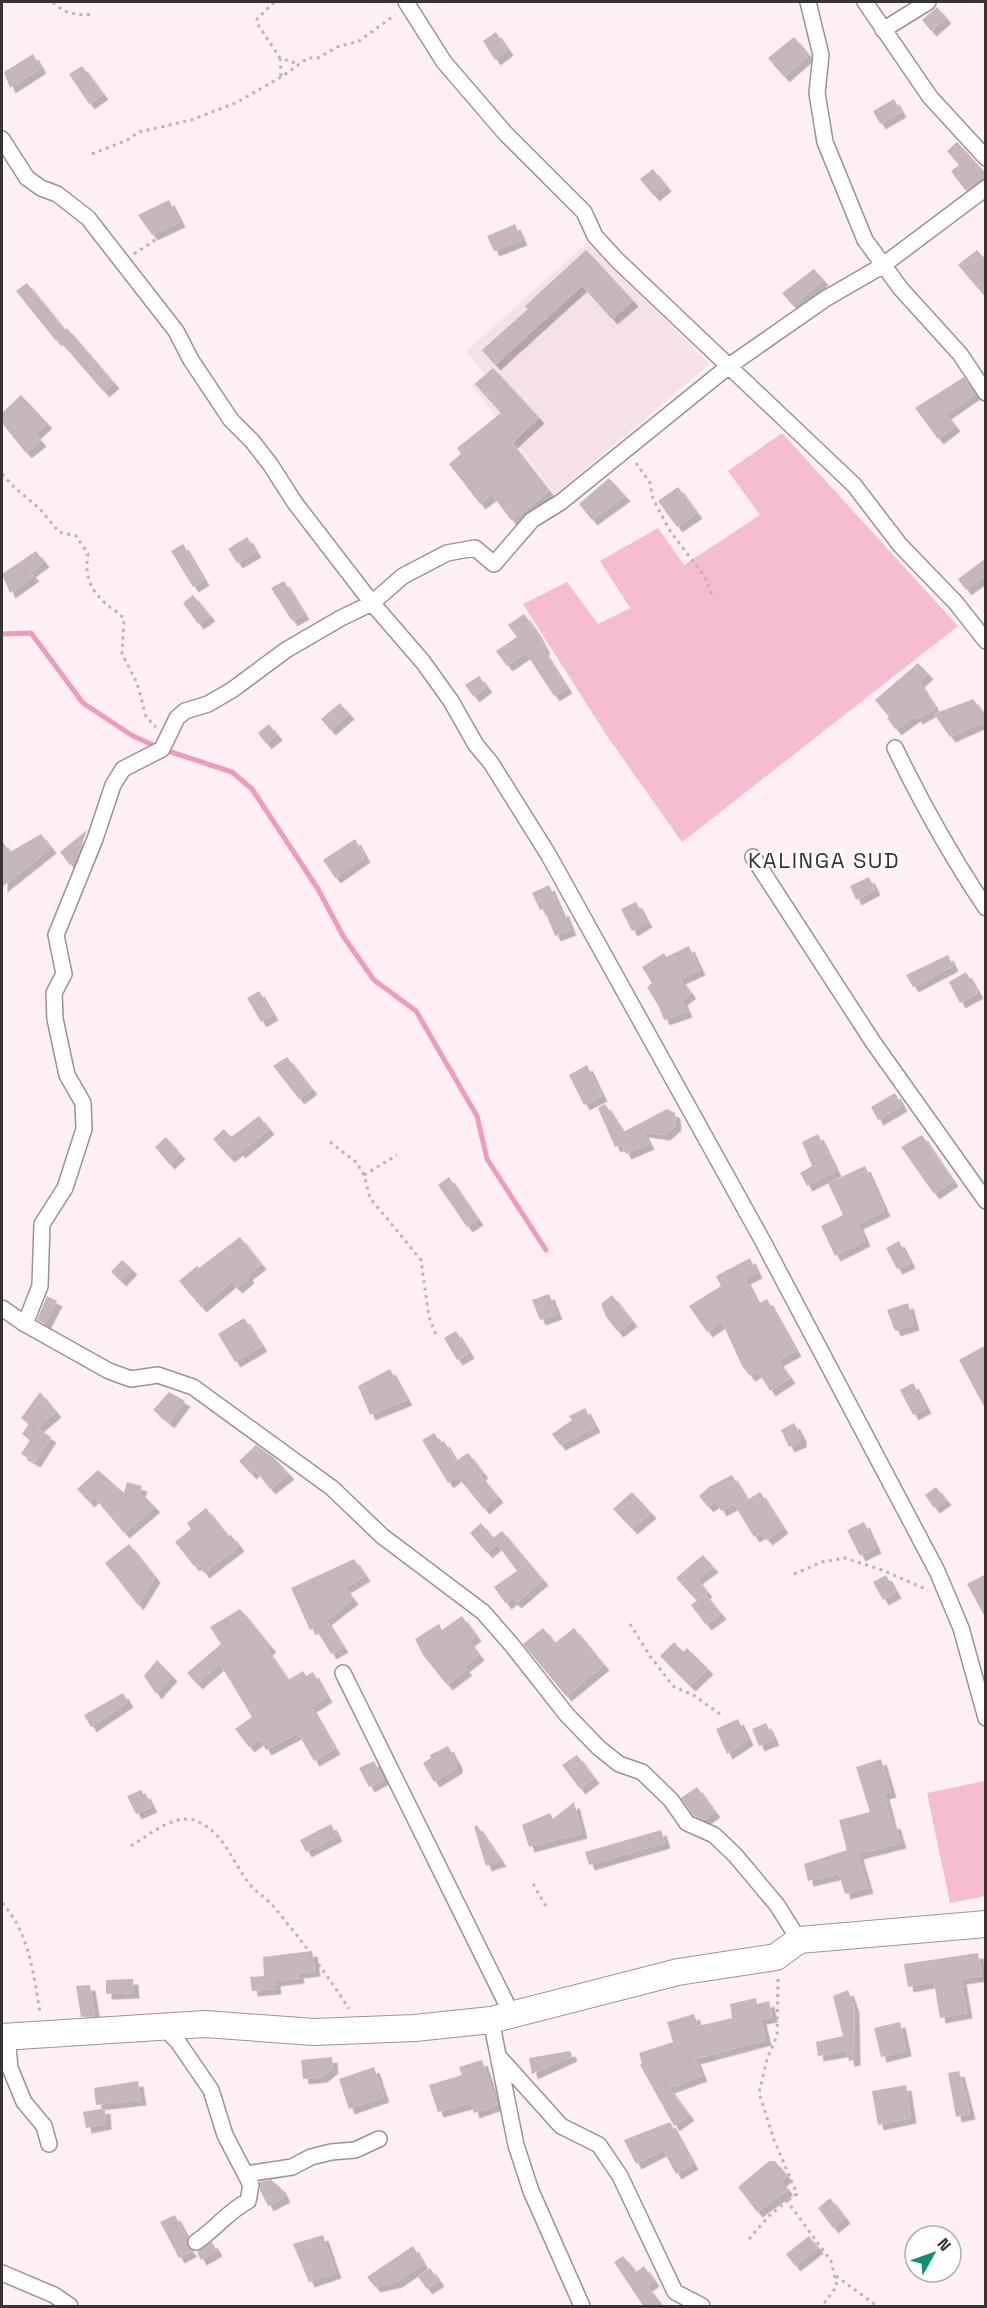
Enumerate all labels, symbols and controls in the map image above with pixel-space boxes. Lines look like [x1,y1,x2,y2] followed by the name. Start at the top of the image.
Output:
[748,846,900,874] district label: KALINGA SUD
[903,2224,963,2284] north arrow
[933,2234,956,2256] text: N

